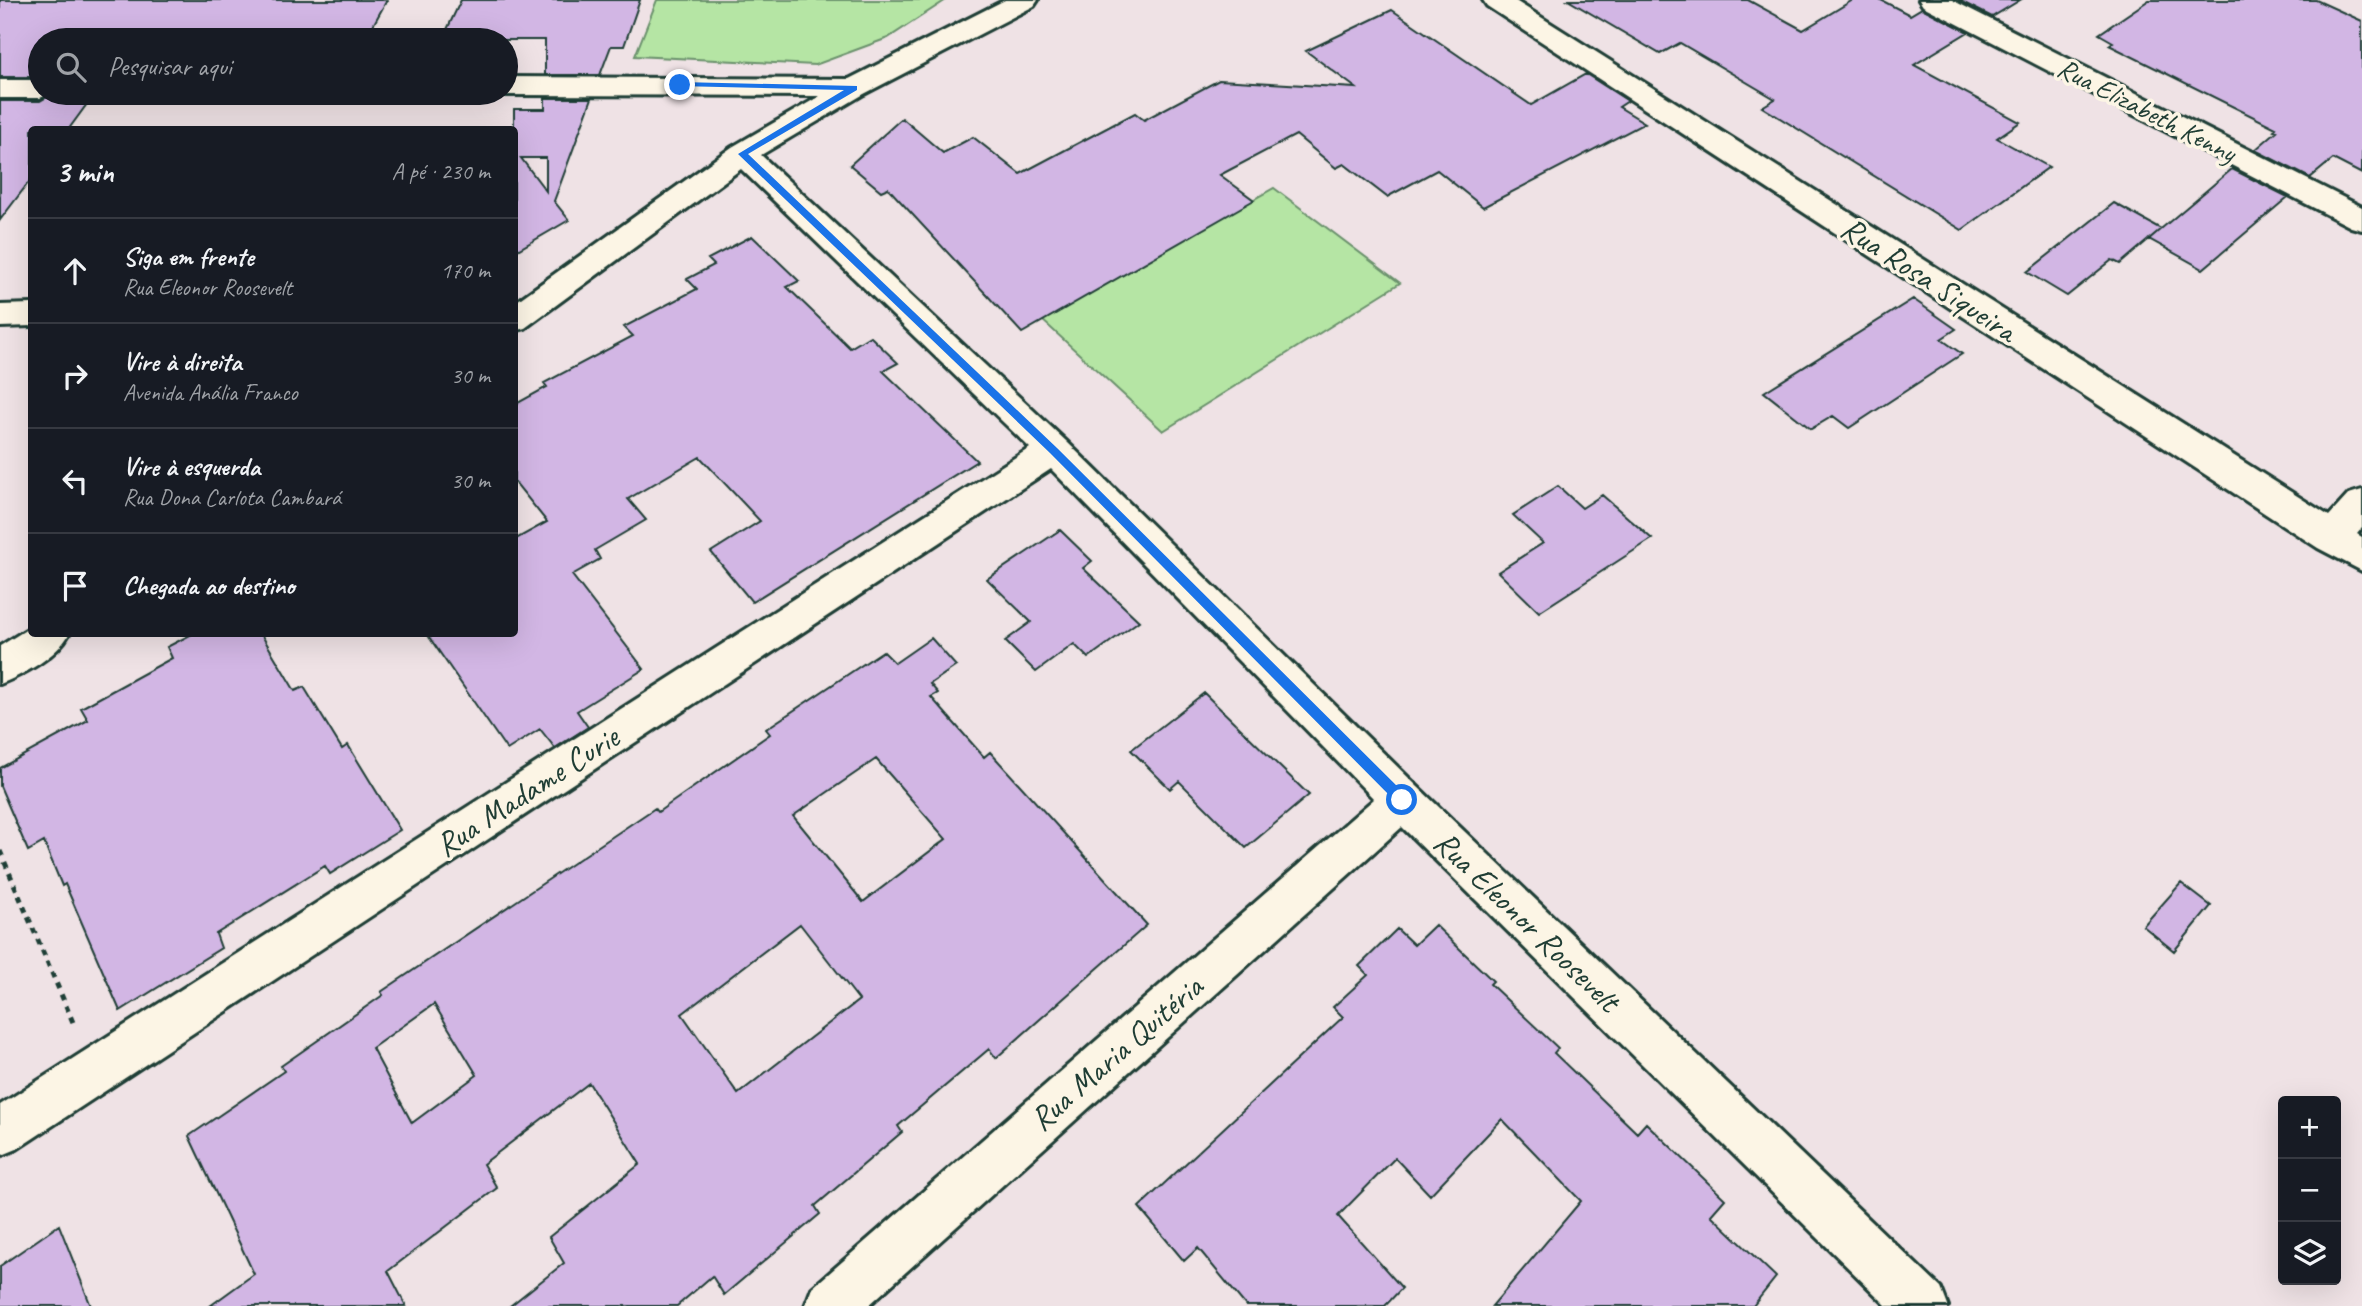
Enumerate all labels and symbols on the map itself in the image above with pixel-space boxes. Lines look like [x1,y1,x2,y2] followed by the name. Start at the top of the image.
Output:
[2052,50,2244,171] street label: Rua Elizabeth Kenny
[664,69,695,100] route end
[1833,207,2027,353] street label: Rua Rosa Siqueira
[427,715,629,866] street label: Rua Madame Curie
[1386,784,1417,815] route start
[1425,822,1631,1023] street label: Rua Eleonor Roosevelt
[1021,965,1213,1140] street label: Rua Maria Quitéria

